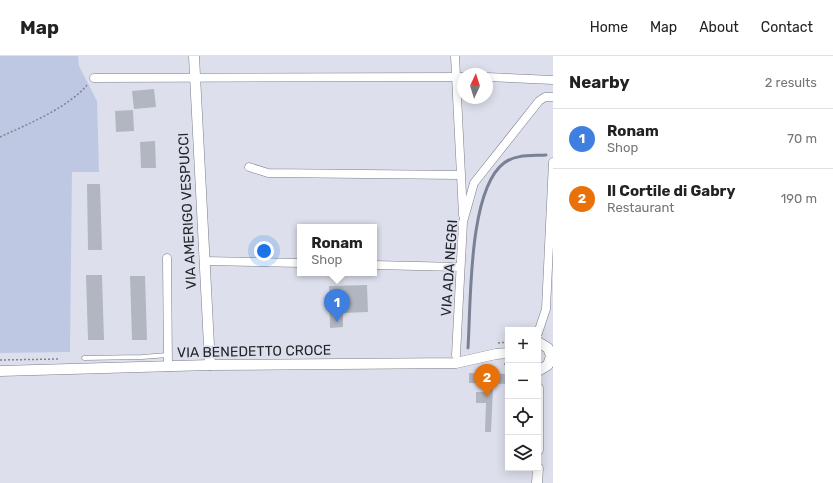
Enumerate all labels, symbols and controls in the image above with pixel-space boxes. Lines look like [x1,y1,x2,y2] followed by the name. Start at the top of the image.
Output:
[20,16,59,39] text: Map
[590,19,628,36] text: Home
[650,19,677,36] text: Map
[699,19,739,36] text: About
[761,19,813,36] text: Contact
[457,68,493,104] north arrow
[569,72,630,92] text: Nearby
[765,75,817,90] text: 2 results
[607,122,659,140] text: Ronam
[579,131,585,146] text: 1
[787,131,817,146] text: 70 m
[175,132,200,290] street label: VIA AMERIGO VESPUCCI
[607,140,638,155] text: Shop
[607,182,735,200] text: Il Cortile di Gabry
[578,191,586,206] text: 2
[781,191,817,206] text: 190 m
[607,200,674,215] text: Restaurant
[438,219,461,317] street label: VIA ADA NEGRI
[297,224,377,276] popup
[311,234,363,252] text: Ronam
[254,241,274,261] your location
[311,252,342,267] text: Shop
[324,289,350,322] pin: 1
[505,327,541,471] map controls
[505,327,541,363] button: +
[177,342,331,361] street label: VIA BENEDETTO CROCE
[505,363,541,399] button: −
[474,364,500,397] pin: 2
[505,399,541,435] button: locate
[505,435,541,471] button: layers

